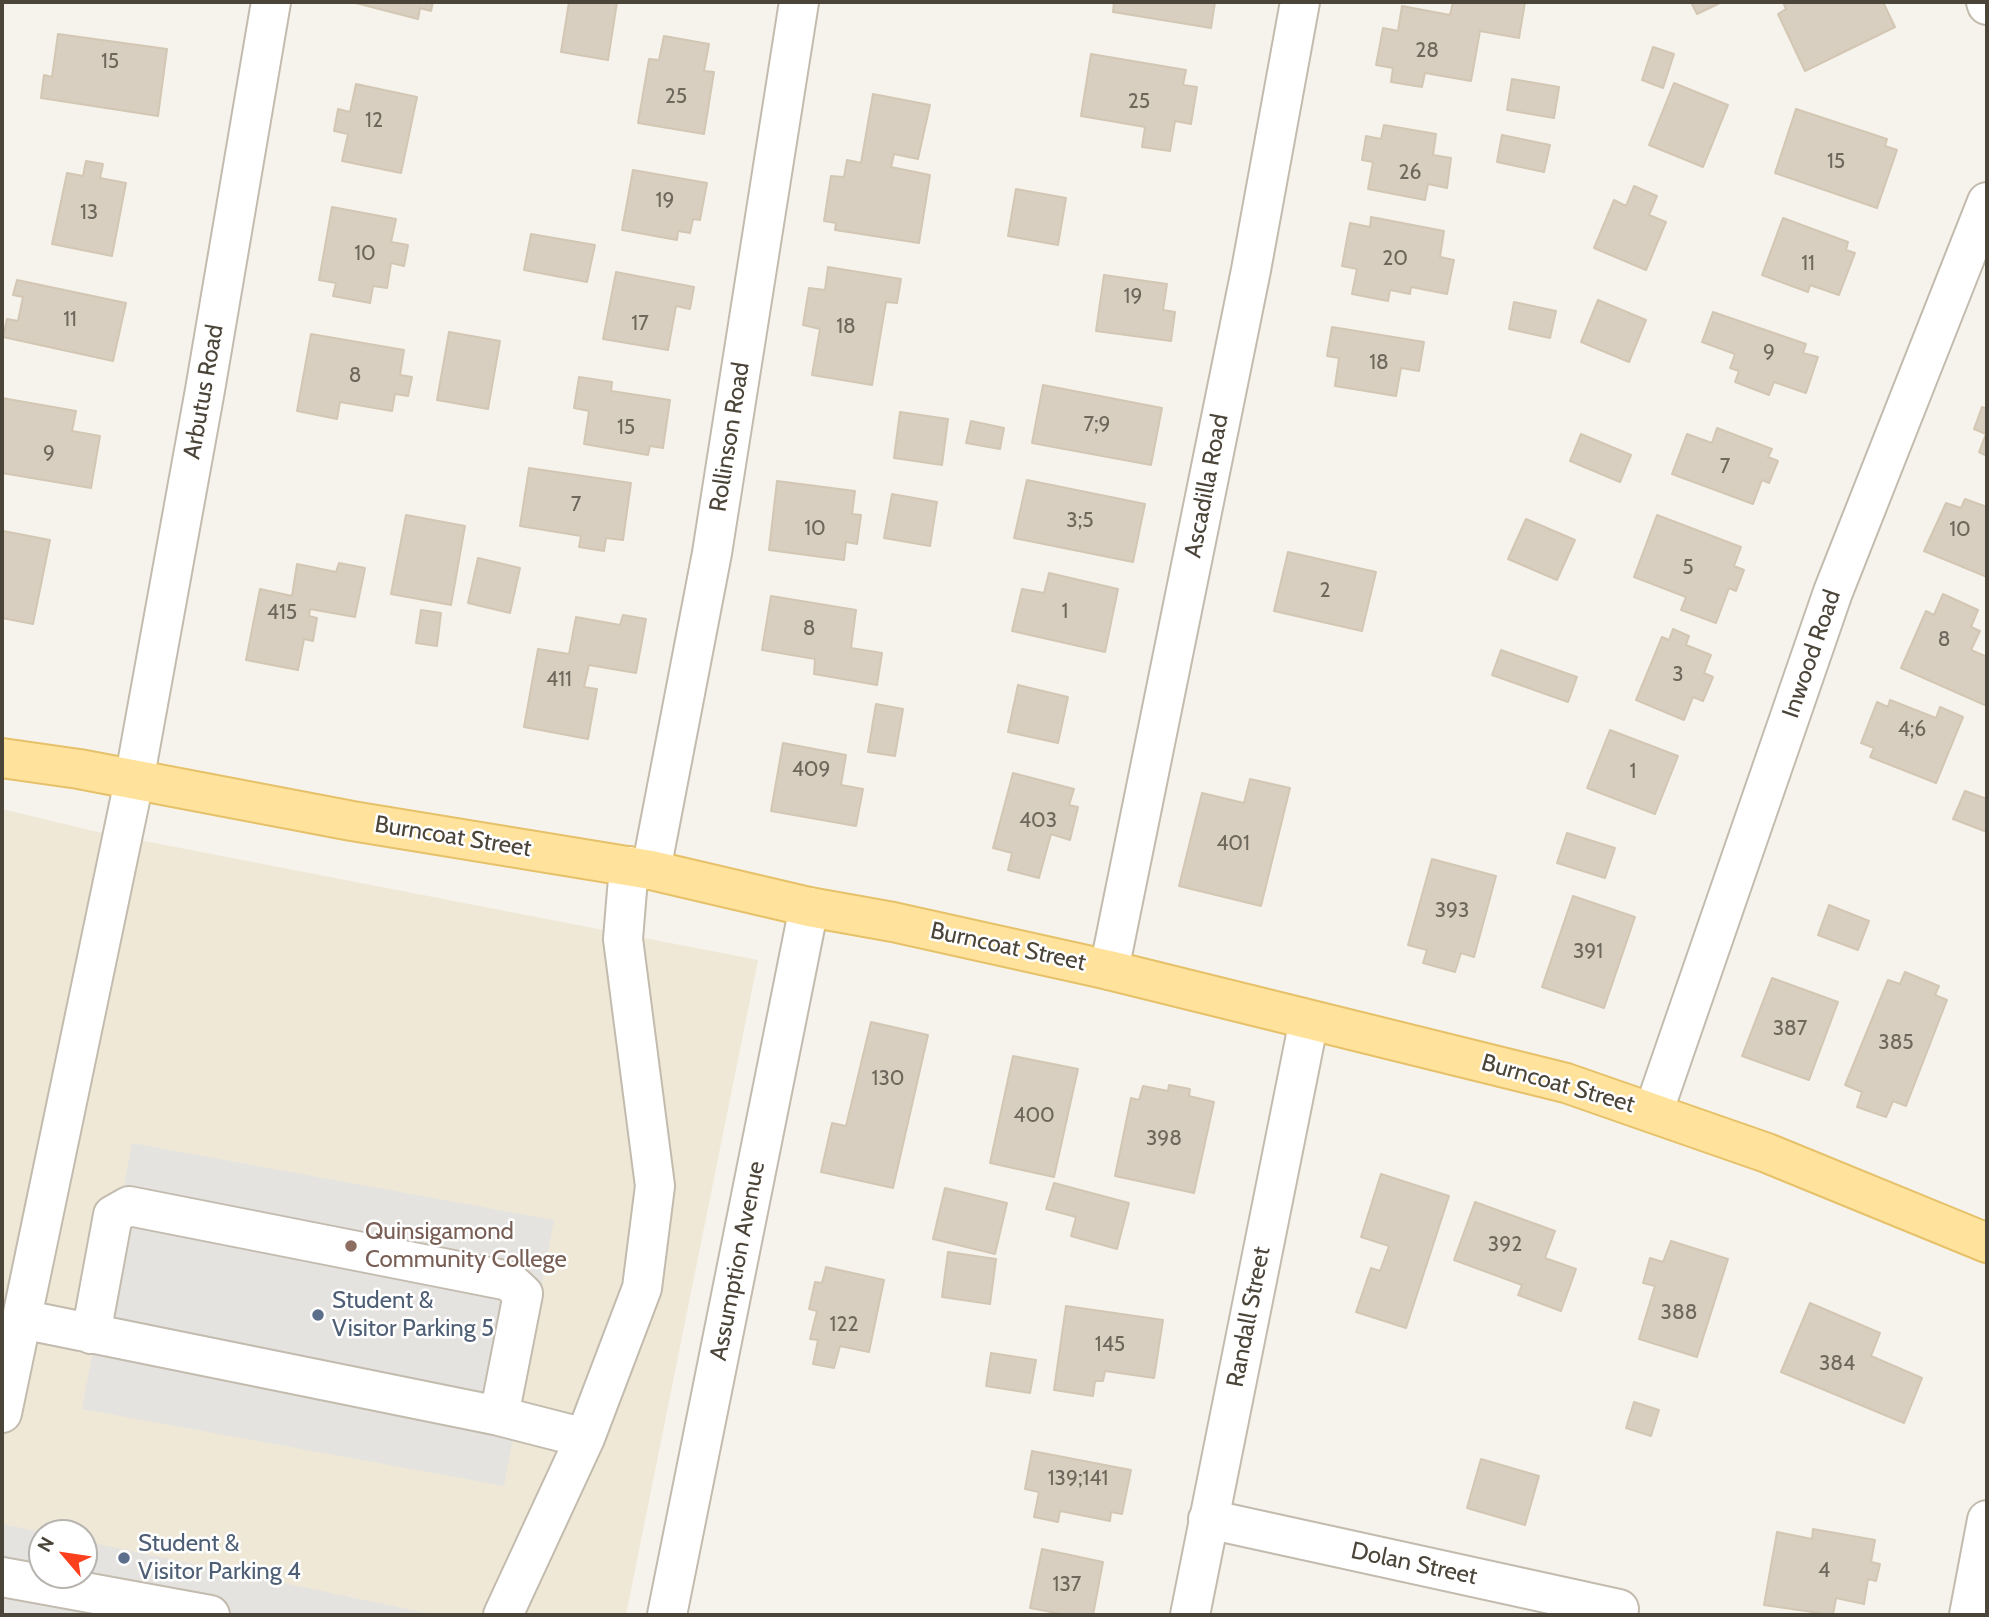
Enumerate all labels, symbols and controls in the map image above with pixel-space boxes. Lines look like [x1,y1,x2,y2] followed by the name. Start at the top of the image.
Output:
[1415,38,1439,64] house number: 28
[101,49,119,75] house number: 15
[665,84,687,110] house number: 25
[1128,89,1150,115] house number: 25
[365,108,383,134] house number: 12
[1827,149,1845,175] house number: 15
[1399,160,1421,186] house number: 26
[656,188,674,214] house number: 19
[80,200,98,226] house number: 13
[354,241,376,267] house number: 10
[1382,246,1408,272] house number: 20
[1801,251,1815,277] house number: 11
[1124,284,1142,310] house number: 19
[63,307,77,333] house number: 11
[631,311,649,337] house number: 17
[836,314,856,340] house number: 18
[178,322,230,462] street label: Arbutus Road
[1763,340,1775,366] house number: 9
[1369,350,1389,376] house number: 18
[704,360,756,514] street label: Rollinson Road
[349,363,361,389] house number: 8
[1083,412,1111,438] house number: 7;9
[1179,412,1235,560] street label: Ascadilla Road
[617,415,635,441] house number: 15
[43,441,55,467] house number: 9
[1720,454,1730,480] house number: 7
[571,492,581,518] house number: 7
[1066,508,1094,534] house number: 3;5
[804,516,826,542] house number: 10
[1949,517,1971,543] house number: 10
[1682,555,1694,581] house number: 5
[1319,578,1331,604] house number: 2
[1777,586,1847,722] street label: Inwood Road
[1062,599,1068,625] house number: 1
[267,600,297,626] house number: 415
[803,616,815,642] house number: 8
[1938,627,1950,653] house number: 8
[1672,662,1684,688] house number: 3
[546,667,572,693] house number: 411
[1898,717,1926,743] house number: 4;6
[792,757,830,783] house number: 409
[1630,759,1636,785] house number: 1
[1019,808,1057,834] house number: 403
[373,810,533,864] street label: Burncoat Street
[1216,831,1250,857] house number: 401
[1435,898,1469,924] house number: 393
[928,916,1088,978] street label: Burncoat Street
[1573,939,1603,965] house number: 391
[1773,1016,1807,1042] house number: 387
[1878,1030,1914,1056] house number: 385
[1478,1048,1638,1120] street label: Burncoat Street
[872,1066,904,1092] house number: 130
[1013,1103,1055,1129] house number: 400
[1146,1126,1182,1152] house number: 398
[705,1159,771,1363] street label: Assumption Avenue
[365,1218,567,1274] place label: Quinsigamond Community College
[1488,1232,1522,1258] house number: 392
[343,1238,359,1254] marker: Quinsigamond Community College
[1221,1244,1277,1390] street label: Randall Street
[332,1287,494,1343] place label: Student & Visitor Parking 5
[1661,1300,1697,1326] house number: 388
[310,1307,326,1323] marker: Student & Visitor Parking 5
[830,1312,858,1338] house number: 122
[1095,1332,1125,1358] house number: 145
[1819,1351,1855,1377] house number: 384
[1048,1466,1108,1492] house number: 139;141
[28,1519,98,1589] north arrow
[138,1530,301,1586] place label: Student & Visitor Parking 4
[33,1533,59,1556] text: N
[1348,1537,1480,1591] street label: Dolan Street
[116,1550,132,1566] marker: Student & Visitor Parking 4
[1818,1558,1830,1584] house number: 4
[1053,1572,1081,1598] house number: 137

